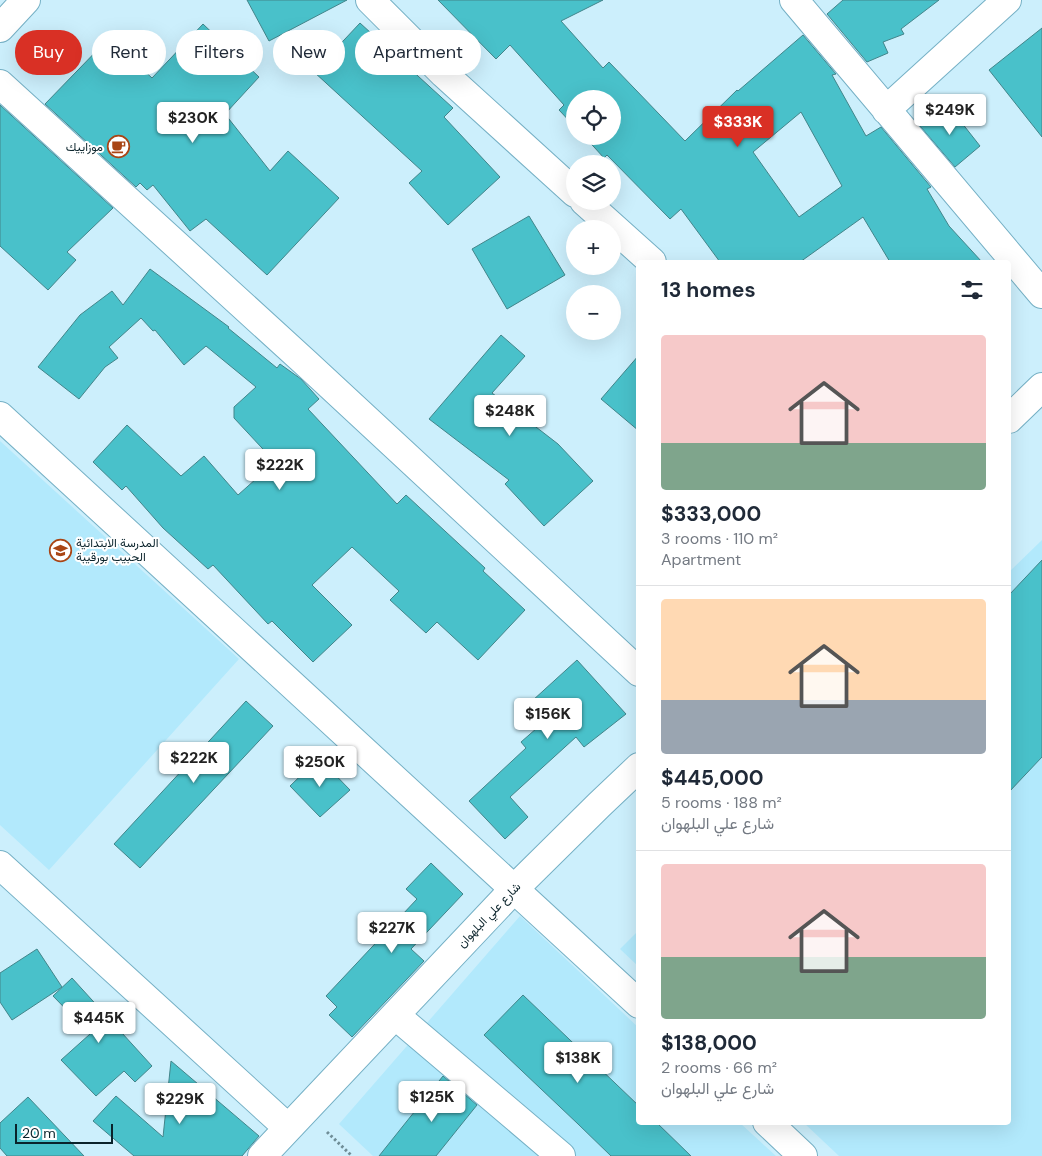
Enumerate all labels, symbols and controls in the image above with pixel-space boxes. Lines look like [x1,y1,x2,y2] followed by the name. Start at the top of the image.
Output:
[15,30,82,75] chip: Buy
[92,30,166,75] chip: Rent
[176,30,263,75] chip: Filters
[273,30,345,75] chip: New
[355,30,481,75] chip: Apartment
[566,90,621,340] map controls
[566,90,621,145] button: locate
[915,94,985,136] pin: $249K
[925,99,975,120] text: $249K
[158,102,228,144] pin: $230K
[703,106,773,148] pin: $333K
[168,107,218,128] text: $230K
[713,111,763,132] text: $333K
[107,135,131,159] cafe icon: موزاييك
[66,139,103,155] place label: موزاييك
[566,155,621,210] button: layers
[566,220,621,275] button: +
[661,276,756,304] text: 13 homes
[958,276,986,304] icon: filters
[566,285,621,340] button: −
[779,368,869,458] icon: home
[475,394,545,437] pin: $248K
[485,400,535,421] text: $248K
[245,448,315,491] pin: $222K
[256,454,304,475] text: $222K
[661,500,761,528] text: $333,000
[661,528,778,549] text: 3 rooms · 110 m²
[76,535,158,565] place label: المدرسة الابتدائية الحبيب بورقيبة
[48,538,72,562] school or university icon: المدرسة الابتدائية الحبيب بورقيبة
[661,549,741,570] text: Apartment
[779,631,869,721] icon: home
[513,698,583,740] pin: $156K
[525,703,571,724] text: $156K
[159,742,229,784] pin: $222K
[285,746,355,788] pin: $250K
[170,747,218,768] text: $222K
[295,751,345,772] text: $250K
[661,764,764,792] text: $445,000
[661,792,782,813] text: 5 rooms · 188 m²
[661,813,774,834] text: شارع علي البلهوان
[454,879,526,952] street label: شارع علي البلهوان
[779,896,869,986] icon: home
[357,912,427,954] pin: $227K
[368,917,416,938] text: $227K
[64,1002,134,1044] pin: $445K
[74,1007,124,1028] text: $445K
[661,1029,757,1057] text: $138,000
[543,1042,613,1084] pin: $138K
[555,1047,601,1068] text: $138K
[661,1057,777,1078] text: 2 rooms · 66 m²
[661,1078,774,1099] text: شارع علي البلهوان
[397,1080,467,1123] pin: $125K
[145,1082,215,1125] pin: $229K
[409,1086,455,1107] text: $125K
[156,1088,204,1109] text: $229K
[15,1121,112,1144] scale bar
[22,1124,56,1142] text: 20 m

